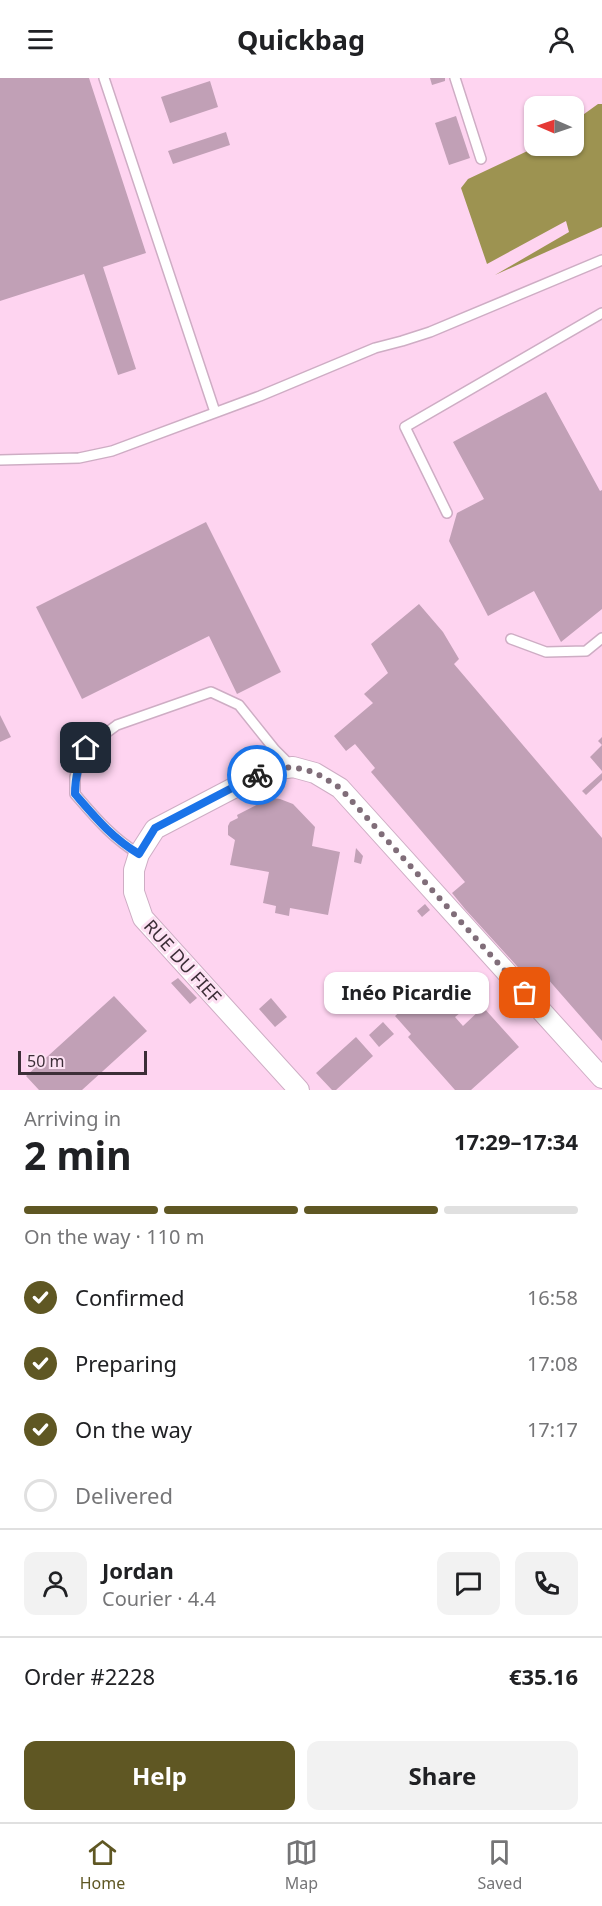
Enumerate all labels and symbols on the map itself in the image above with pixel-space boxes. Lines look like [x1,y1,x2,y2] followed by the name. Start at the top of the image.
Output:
[524,96,584,156] north arrow
[60,722,111,773] pin
[227,745,287,805] courier
[139,914,227,1008] street label: RUE DU FIEF
[499,967,550,1018] pin
[324,972,489,1014] callout: Inéo Picardie
[18,1048,147,1076] scale bar

